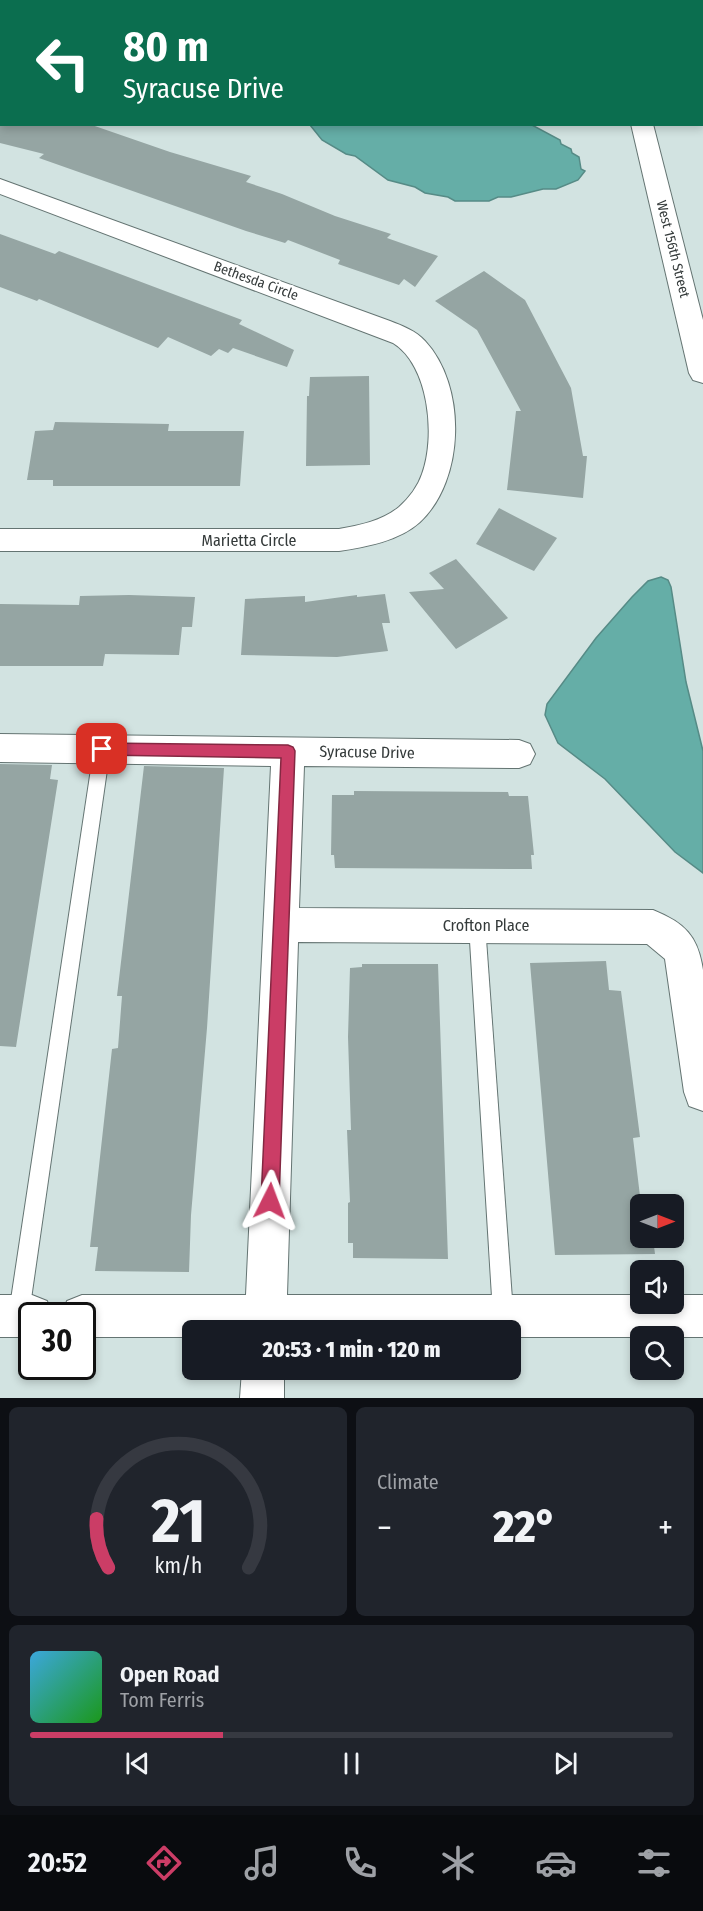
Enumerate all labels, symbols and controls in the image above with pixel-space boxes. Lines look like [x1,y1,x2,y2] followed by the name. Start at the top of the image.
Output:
[123,22,209,72] text: 80 m
[24,24,102,102] icon: left
[123,73,284,105] text: Syracuse Drive
[653,199,693,300] street label: West 156th Street
[211,258,301,304] street label: Bethesda Circle
[202,531,297,550] street label: Marietta Circle
[76,723,127,774] pin
[85,732,118,765] icon: arrive
[319,742,415,762] street label: Syracuse Drive
[443,916,529,935] street label: Crofton Place
[238,1169,302,1233] position arrow
[630,1194,684,1248] north arrow
[630,1194,684,1380] map controls
[630,1260,684,1314] button: sound
[18,1302,96,1380] speed limit sign: 30
[630,1326,684,1380] button: search
[262,1336,441,1363] text: 20:53 · 1 min · 120 m
[377,1470,439,1494] text: Climate
[150,1484,205,1559] text: 21
[493,1500,557,1554] text: 22°
[377,1508,392,1548] text: −
[658,1508,673,1548] text: +
[154,1554,202,1580] text: km/h
[120,1661,220,1688] text: Open Road
[120,1688,204,1712] text: Tom Ferris
[121,1747,154,1780] icon: previous
[335,1747,368,1780] icon: pause
[549,1747,582,1780] icon: next
[143,1842,185,1884] icon: directions
[241,1842,283,1884] icon: music
[339,1842,381,1884] icon: phone
[437,1842,479,1884] icon: climate
[535,1842,577,1884] icon: car
[633,1842,675,1884] icon: filters
[28,1847,87,1879] text: 20:52

